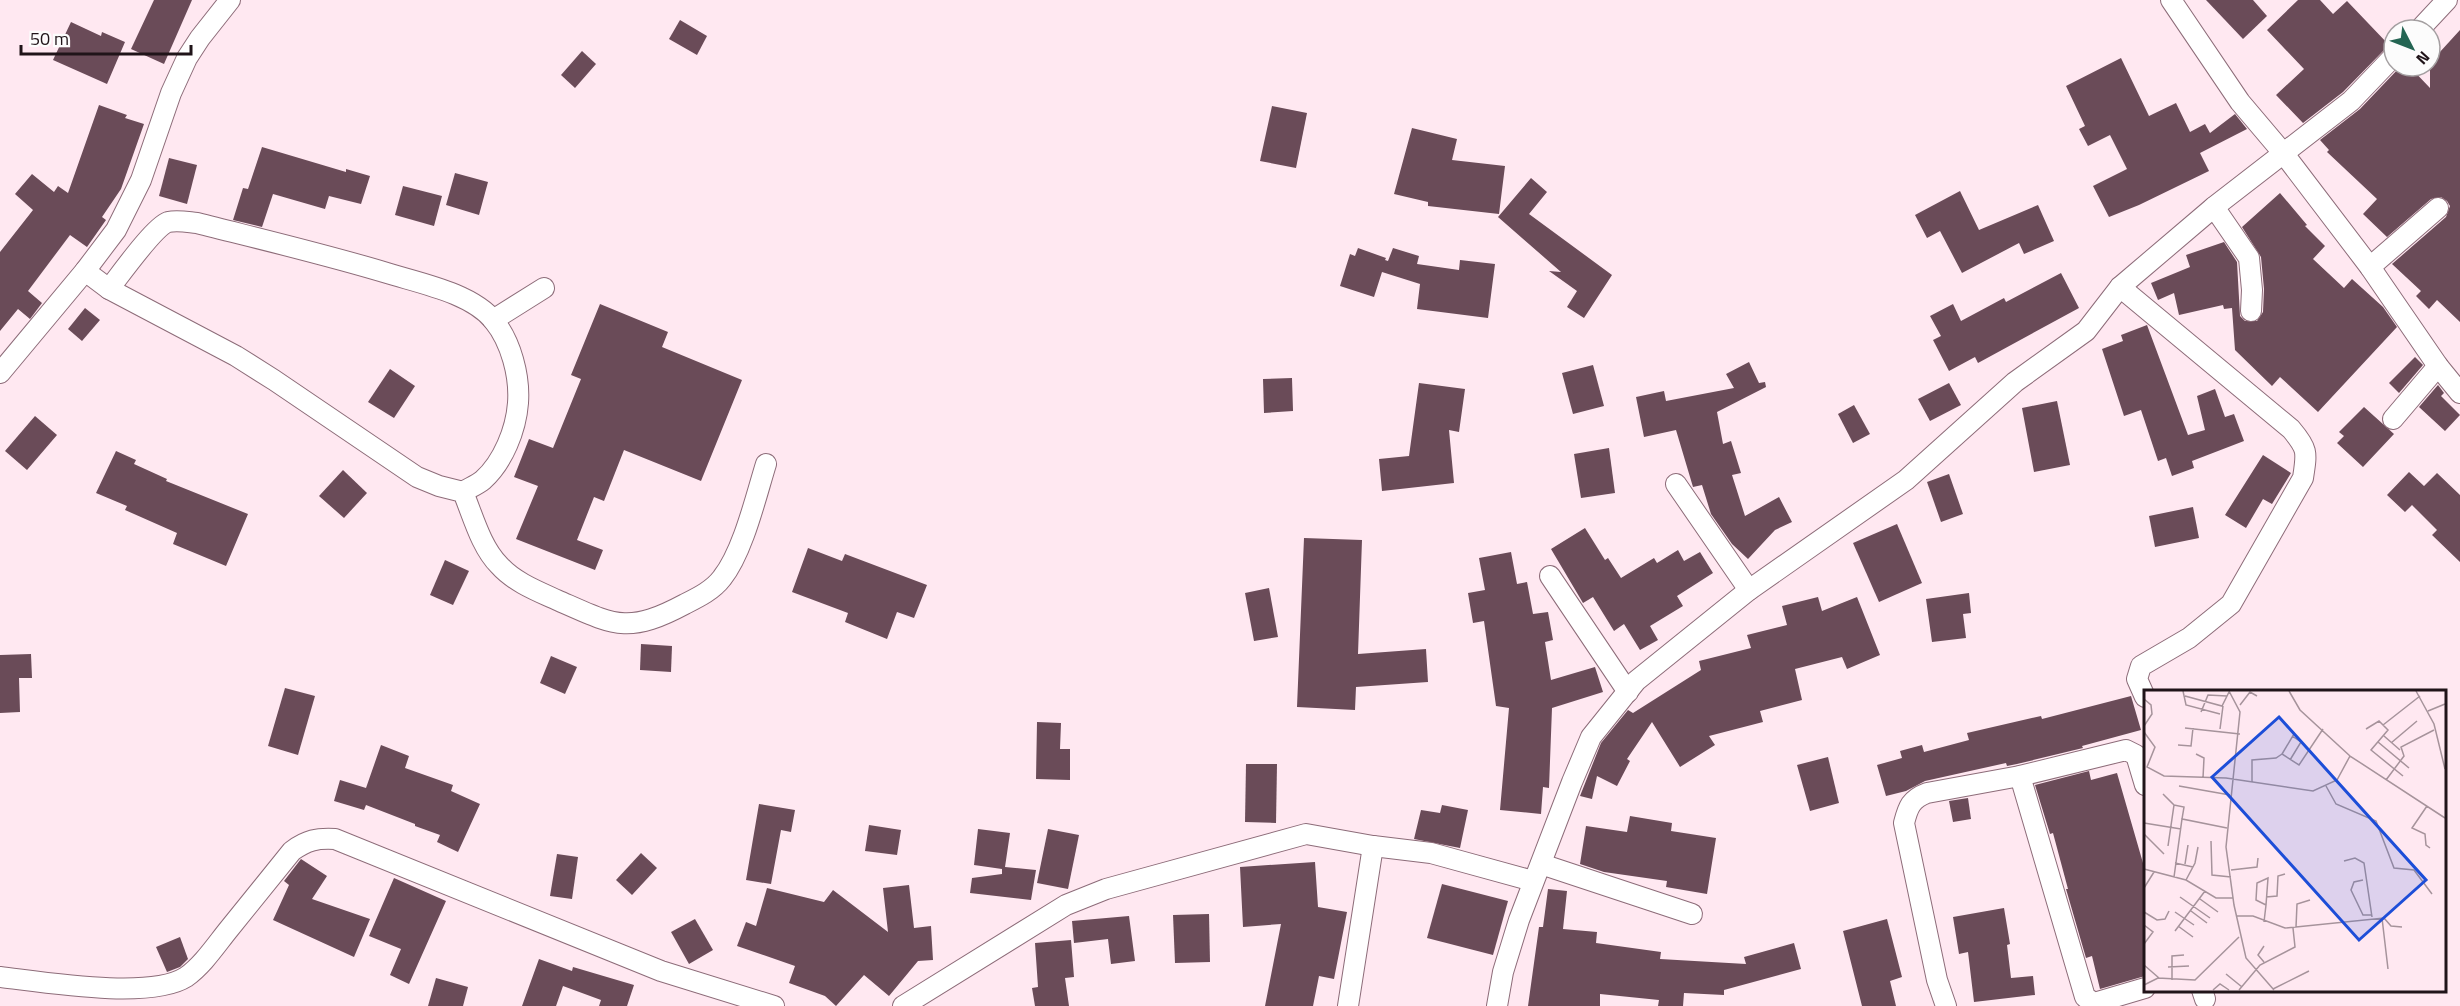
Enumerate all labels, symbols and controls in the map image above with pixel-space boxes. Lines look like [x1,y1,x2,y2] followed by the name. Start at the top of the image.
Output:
[21,18,190,56] scale bar
[2382,18,2442,78] north arrow
[30,25,69,52] text: 50 m
[2411,46,2436,70] text: N
[2144,690,2445,991] inset map

